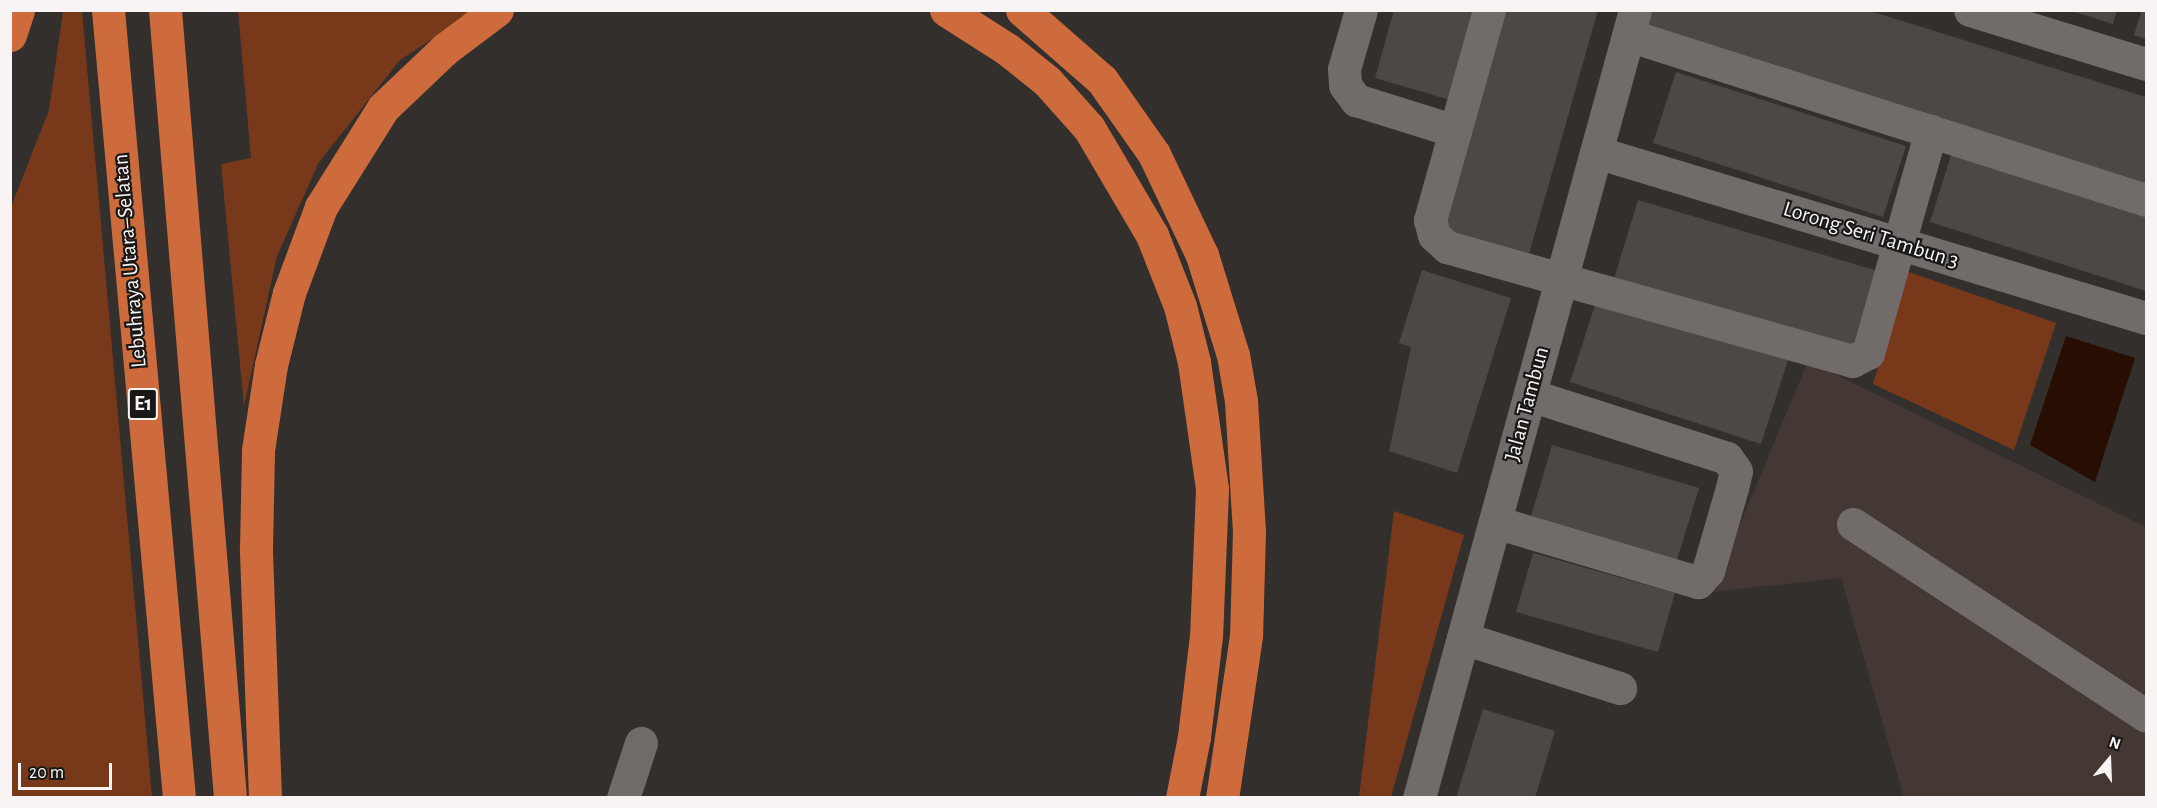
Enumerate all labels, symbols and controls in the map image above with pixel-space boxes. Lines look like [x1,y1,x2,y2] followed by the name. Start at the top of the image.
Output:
[107,153,153,369] street label: Lebuhraya Utara–Selatan
[1780,196,1962,274] street label: Lorong Seri Tambun 3
[1499,344,1555,464] street label: Jalan Tambun
[126,386,160,422] road number: E1
[2079,730,2139,790] north arrow
[2107,734,2123,752] text: N
[21,751,116,789] scale bar
[29,764,64,782] text: 20 m

